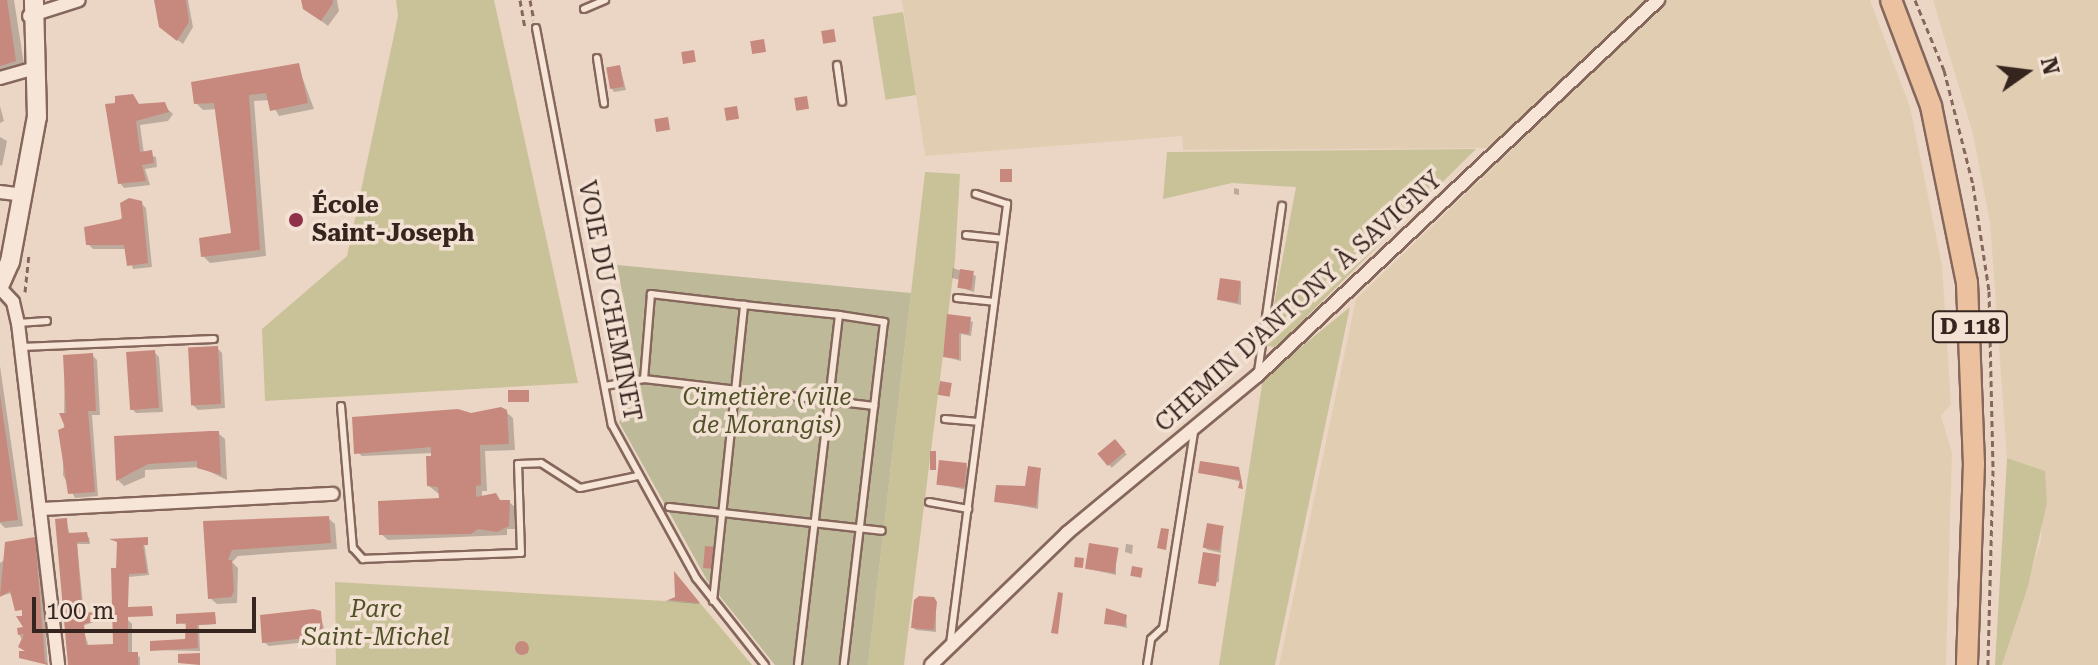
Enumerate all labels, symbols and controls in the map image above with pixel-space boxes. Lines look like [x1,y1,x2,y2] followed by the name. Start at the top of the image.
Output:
[1986,32,2066,112] north arrow
[2036,55,2064,77] text: N
[1150,166,1448,438] street label: CHEMIN D'ANTONY À SAVIGNY
[572,178,646,424] street label: VOIE DU CHEMINET
[312,192,474,248] place label: École Saint-Joseph
[287,211,305,229] marker: École Saint-Joseph
[1930,309,2010,345] road number: D 118
[683,384,851,440] park label: Cimetière (ville de Morangis)
[36,581,260,631] scale bar
[302,596,450,652] park label: Parc Saint-Michel
[46,597,114,625] text: 100 m

